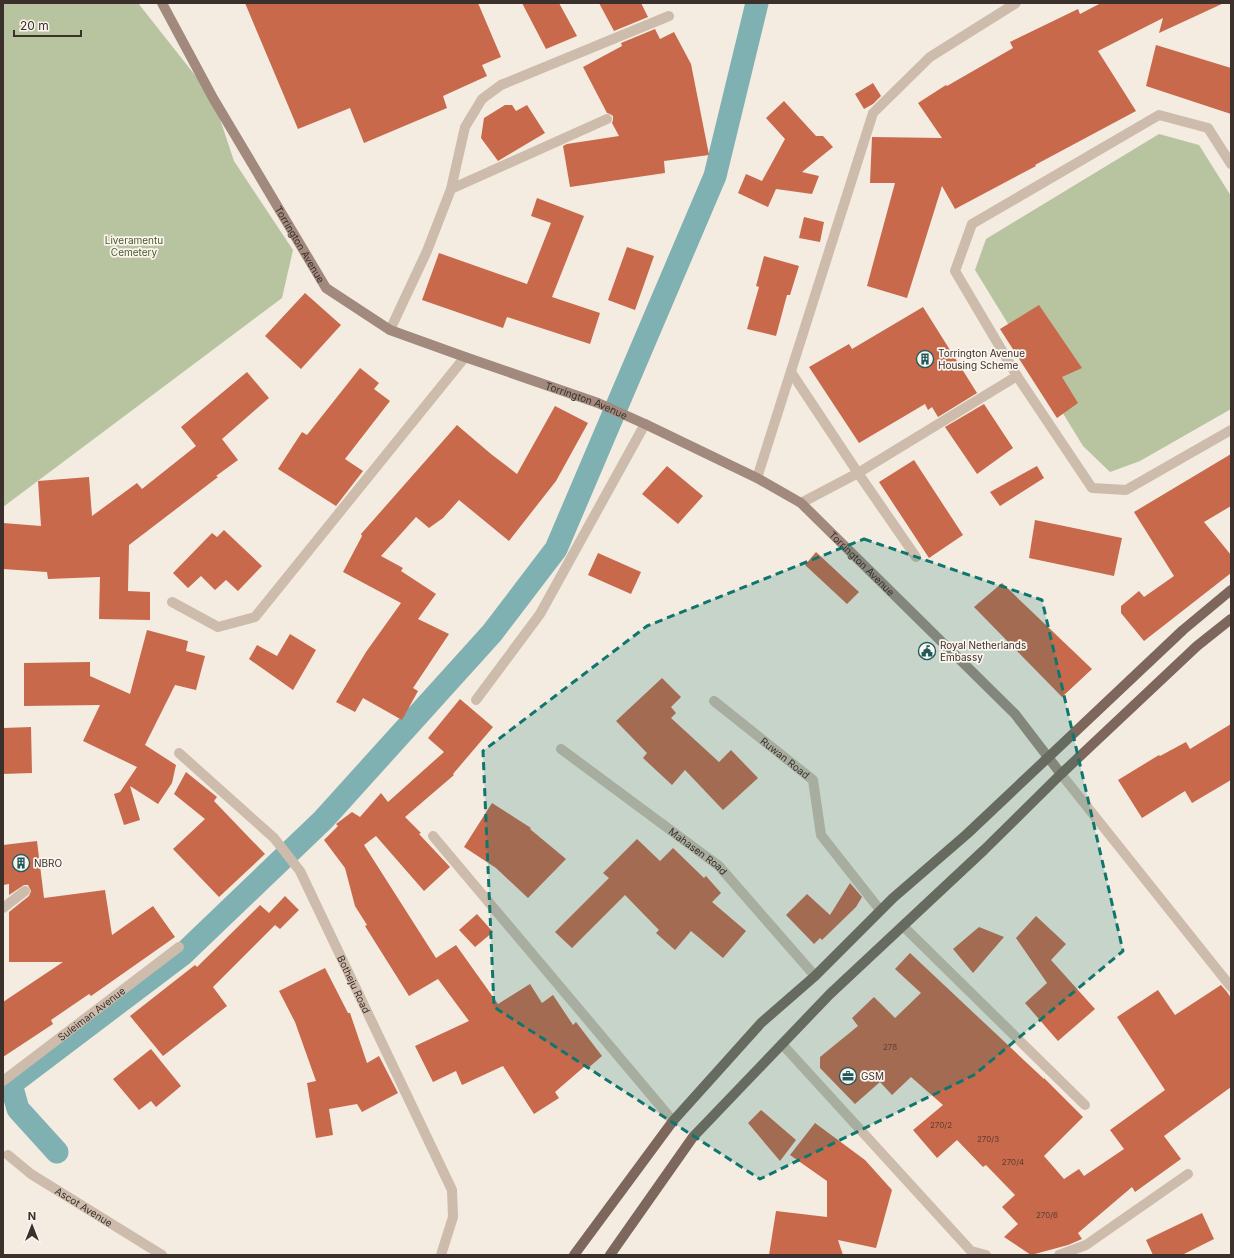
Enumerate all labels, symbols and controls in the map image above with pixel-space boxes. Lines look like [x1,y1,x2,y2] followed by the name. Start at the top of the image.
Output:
[14,12,81,38] scale bar
[20,18,49,33] text: 20 m
[273,204,327,285] street label: Torrington Avenue
[105,234,163,258] park label: Liveramentu Cemetery
[938,347,1025,371] place label: Torrington Avenue Housing Scheme
[915,349,935,369] building icon: Torrington Avenue Housing Scheme
[544,379,630,421] street label: Torrington Avenue
[827,528,897,598] street label: Torrington Avenue
[940,639,1026,663] place label: Royal Netherlands Embassy
[917,641,937,661] public building icon: Royal Netherlands Embassy
[758,735,812,781] street label: Ruwan Road
[667,825,730,877] street label: Mahasen Road
[11,853,31,873] building icon: NBRO
[34,857,63,869] place label: NBRO
[335,953,373,1015] street label: Botheju Road
[55,984,127,1043] street label: Suleiman Avenue
[883,1042,897,1052] house number: 278
[838,1066,858,1086] office icon: GSM
[861,1070,884,1082] place label: GSM
[930,1120,952,1130] house number: 270/2
[977,1134,999,1144] house number: 270/3
[1002,1157,1024,1167] house number: 270/4
[53,1184,115,1229] street label: Ascot Avenue
[12,1206,52,1246] north arrow
[28,1209,36,1223] text: N
[1036,1210,1058,1220] house number: 270/6

